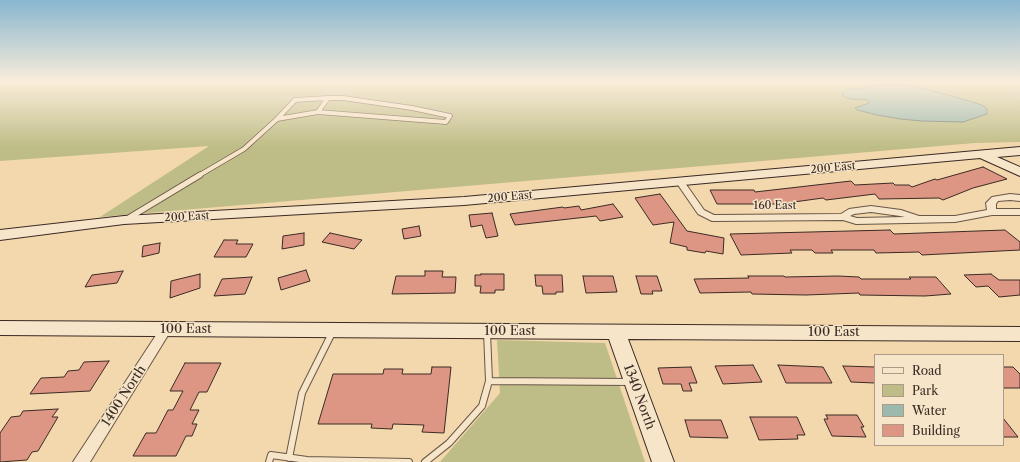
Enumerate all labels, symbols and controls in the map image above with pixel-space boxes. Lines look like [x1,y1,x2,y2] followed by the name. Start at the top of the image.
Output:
[810,159,856,177] street label: 200 East
[487,188,533,206] street label: 200 East
[754,199,796,213] street label: 160 East
[164,209,210,225] street label: 200 East
[160,321,212,337] street label: 100 East
[484,323,536,339] street label: 100 East
[808,324,860,340] street label: 100 East
[874,354,1004,446] legend
[620,362,658,432] street label: 1340 North
[99,363,149,429] street label: 1400 North
[912,363,942,378] text: Road
[912,383,938,398] text: Park
[912,403,946,418] text: Water
[912,423,960,438] text: Building

